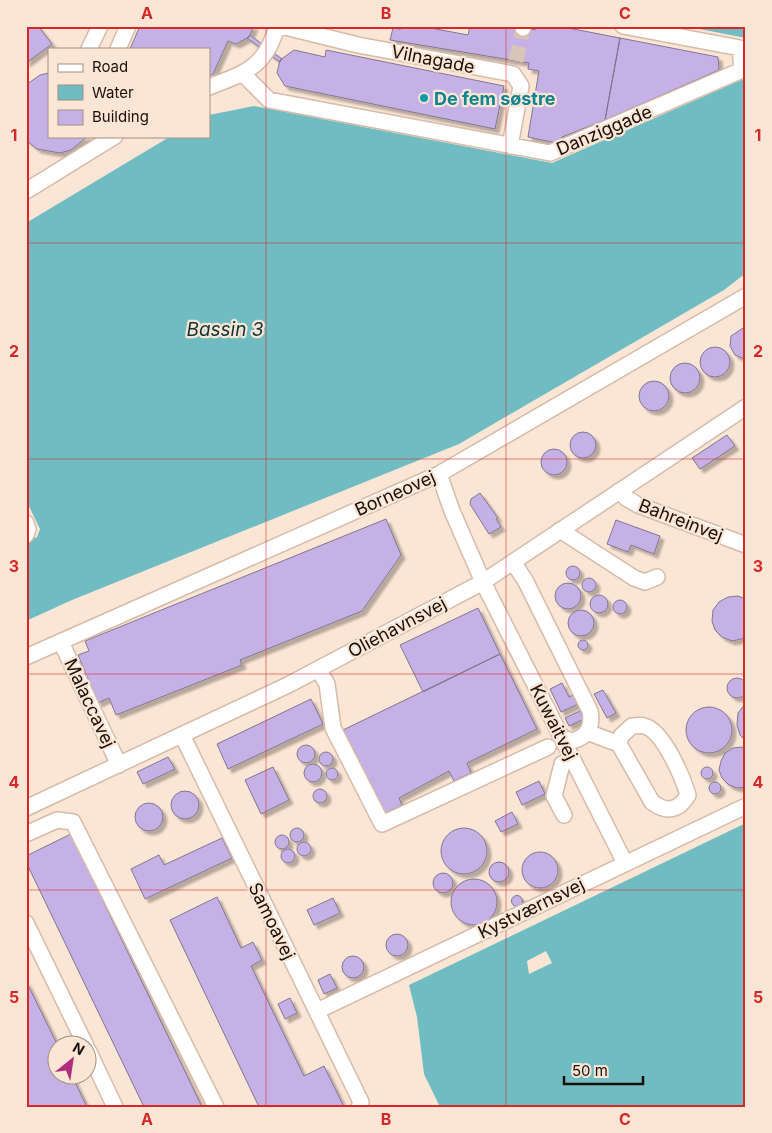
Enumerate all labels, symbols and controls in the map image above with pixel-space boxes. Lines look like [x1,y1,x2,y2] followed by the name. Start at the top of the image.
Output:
[141,3,153,23] text: A
[381,3,391,23] text: B
[619,3,631,23] text: C
[389,41,477,77] street label: Vilnagade
[48,48,210,138] legend
[92,57,128,76] text: Road
[92,83,134,102] text: Water
[434,88,556,109] place label: De fem søstre
[418,92,430,104] marker: De fem søstre
[553,100,655,160] street label: Danziggade
[92,107,149,126] text: Building
[11,125,17,145] text: 1
[755,125,761,145] text: 1
[186,318,264,341] water label: Bassin 3
[9,341,19,361] text: 2
[753,341,763,361] text: 2
[352,466,438,520] street label: Borneovej
[636,494,726,546] street label: Bahreinvej
[9,556,19,576] text: 3
[753,556,763,576] text: 3
[344,592,450,662] street label: Oliehavnsvej
[60,655,120,751] street label: Malaccavej
[526,681,582,763] street label: Kuwaitvej
[9,772,20,792] text: 4
[753,772,764,792] text: 4
[474,873,588,943] street label: Kystværnsvej
[244,879,300,963] street label: Samoavej
[9,987,19,1007] text: 5
[753,987,763,1007] text: 5
[48,1036,98,1086] north arrow
[70,1038,88,1058] text: N
[564,1053,643,1085] scale bar
[572,1061,608,1080] text: 50 m
[141,1109,153,1129] text: A
[381,1109,391,1129] text: B
[619,1109,631,1129] text: C

